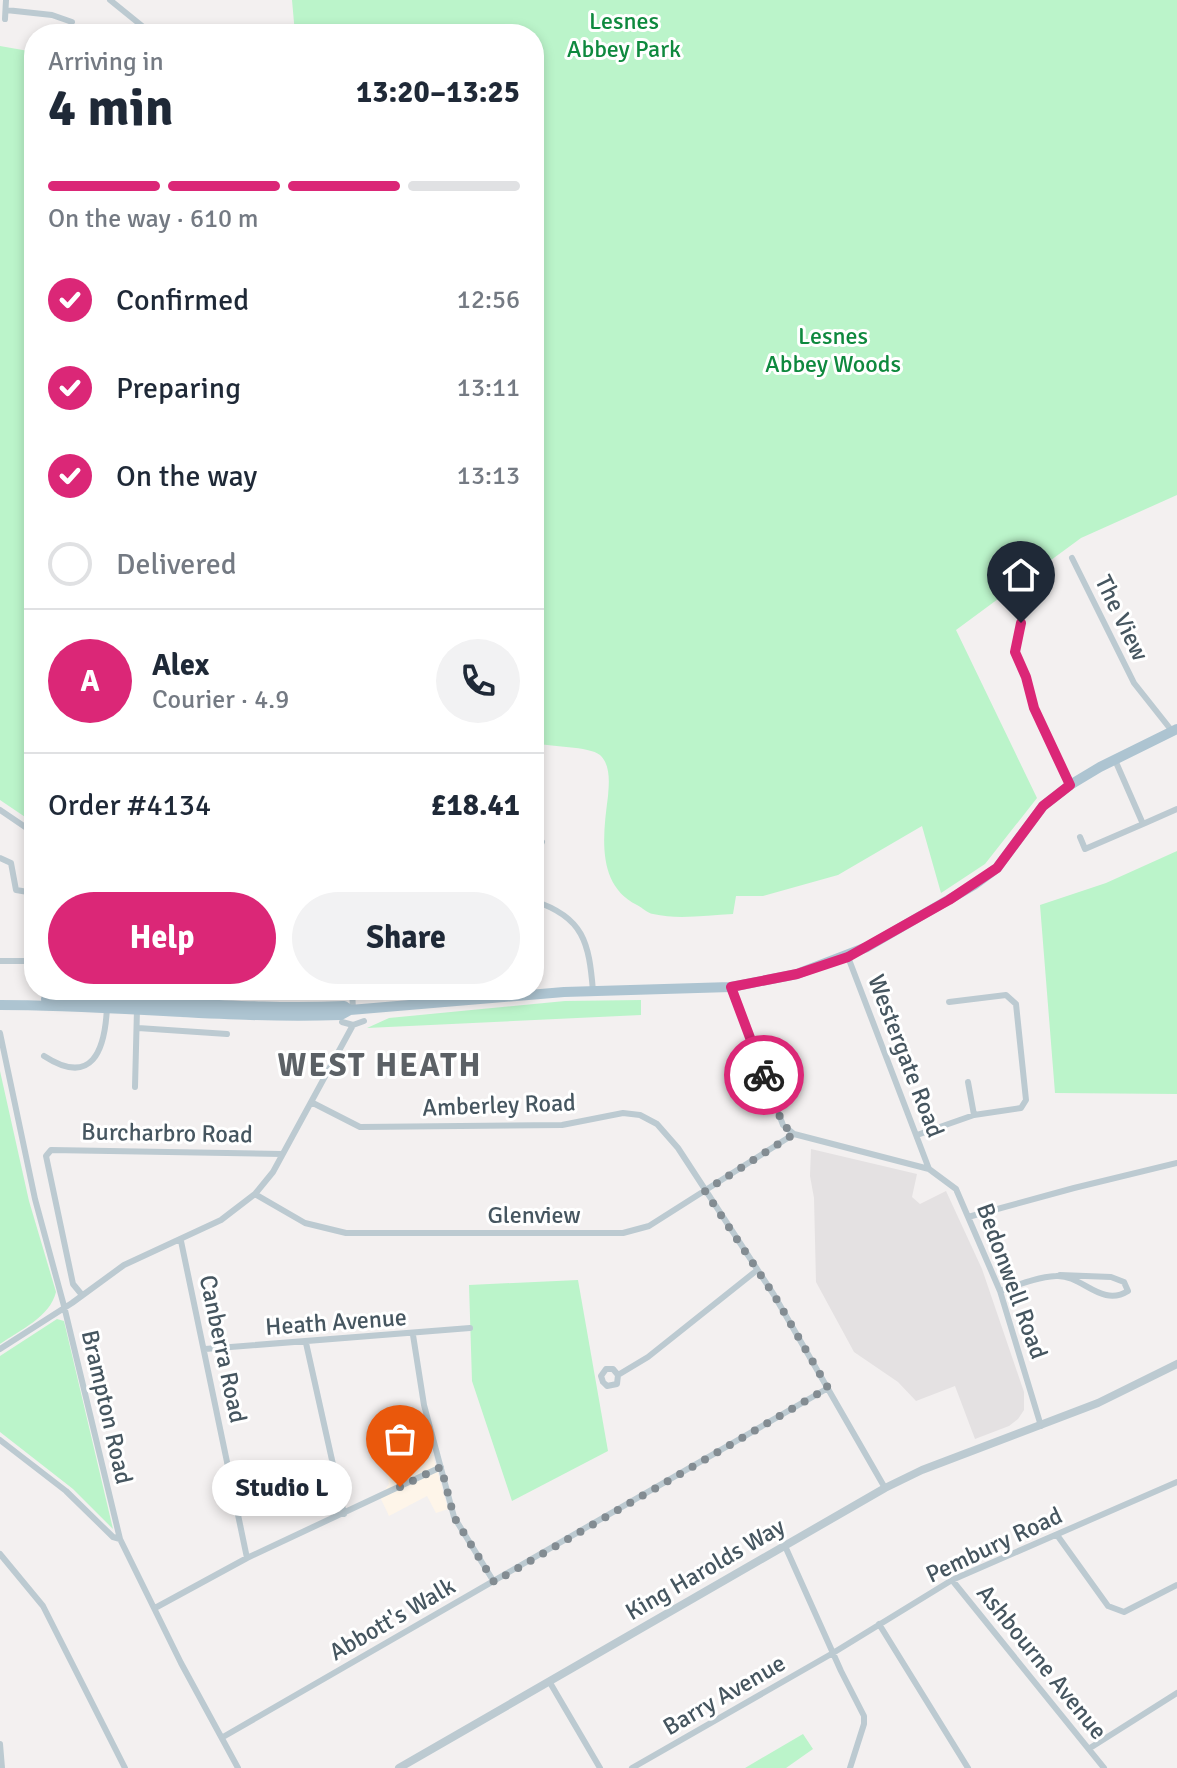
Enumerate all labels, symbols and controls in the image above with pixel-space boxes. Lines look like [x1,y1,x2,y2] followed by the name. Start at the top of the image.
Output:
[567,6,681,64] park label: Lesnes Abbey Park
[48,46,164,78] text: Arriving in
[356,74,520,111] text: 13:20–13:25
[48,76,174,140] text: 4 min
[48,203,258,235] text: On the way · 610 m
[48,278,92,322] icon: check
[116,282,249,319] text: Confirmed
[457,284,520,316] text: 12:56
[765,321,901,379] park label: Lesnes Abbey Woods
[48,366,92,410] icon: check
[116,370,241,407] text: Preparing
[457,372,520,404] text: 13:11
[48,454,92,498] icon: check
[116,458,257,495] text: On the way
[457,460,520,492] text: 13:13
[987,541,1055,623] pin
[116,546,237,583] text: Delivered
[999,553,1043,597] icon: home
[1088,570,1156,666] street label: The View
[436,639,520,723] button: phone
[152,647,209,684] text: Alex
[80,663,100,700] text: A
[152,684,289,716] text: Courier · 4.9
[48,787,211,824] text: Order #4134
[430,787,520,824] text: £18.41
[48,892,276,984] button: Help
[292,892,520,984] button: Share
[861,970,951,1142] street label: Westergate Road
[724,1035,804,1115] courier
[278,1046,482,1085] district label: WEST HEATH
[742,1053,786,1097] icon: bike
[422,1087,576,1123] street label: Amberley Road
[81,1117,253,1149] street label: Burcharbro Road
[970,1199,1054,1363] street label: Bedonwell Road
[487,1200,581,1230] street label: Glenview
[193,1272,253,1426] street label: Canberra Road
[264,1302,408,1342] street label: Heath Avenue
[75,1327,139,1487] street label: Brampton Road
[366,1405,434,1487] pin
[378,1417,422,1461] icon: bag
[212,1459,352,1515] callout: Studio L
[235,1472,329,1504] text: Studio L
[921,1500,1067,1590] street label: Pembury Road
[620,1511,790,1627] street label: King Harolds Way
[324,1571,460,1667] street label: Abbott's Walk
[970,1578,1114,1746] street label: Ashbourne Avenue
[657,1648,791,1742] street label: Barry Avenue

